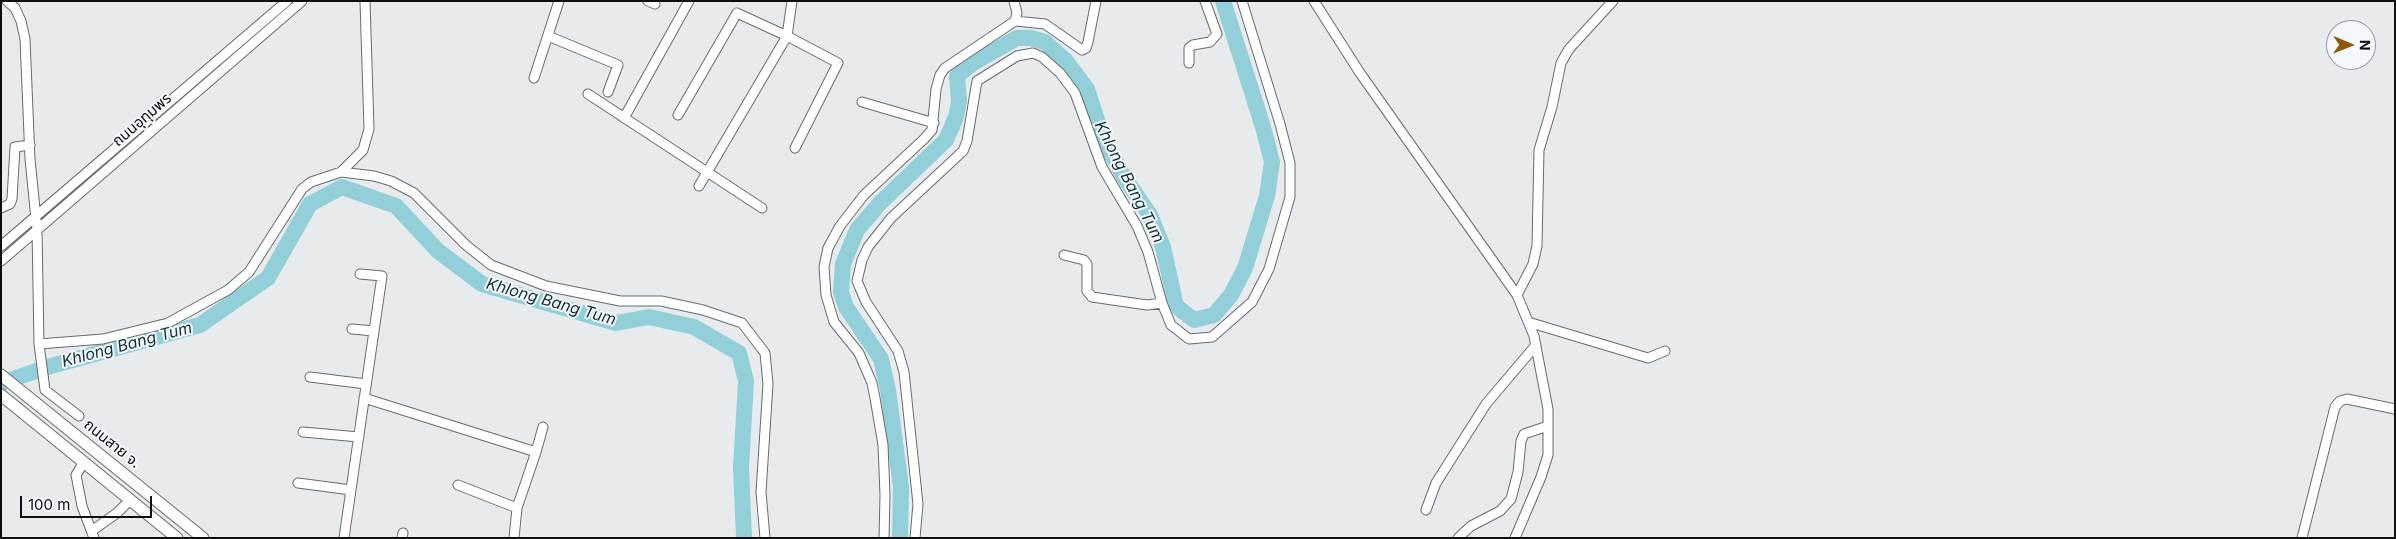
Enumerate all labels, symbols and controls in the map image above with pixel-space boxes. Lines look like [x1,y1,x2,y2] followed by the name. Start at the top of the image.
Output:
[2326,20,2376,70] north arrow
[2357,40,2374,51] text: N
[109,90,175,150] street label: ถนนอุทุมพร
[1090,118,1168,246] water label: Khlong Bang Tum
[484,274,618,330] water label: Khlong Bang Tum
[60,318,194,372] water label: Khlong Bang Tum
[80,416,144,472] street label: ถนนสาย จ.
[22,486,155,518] scale bar
[28,495,70,514] text: 100 m

